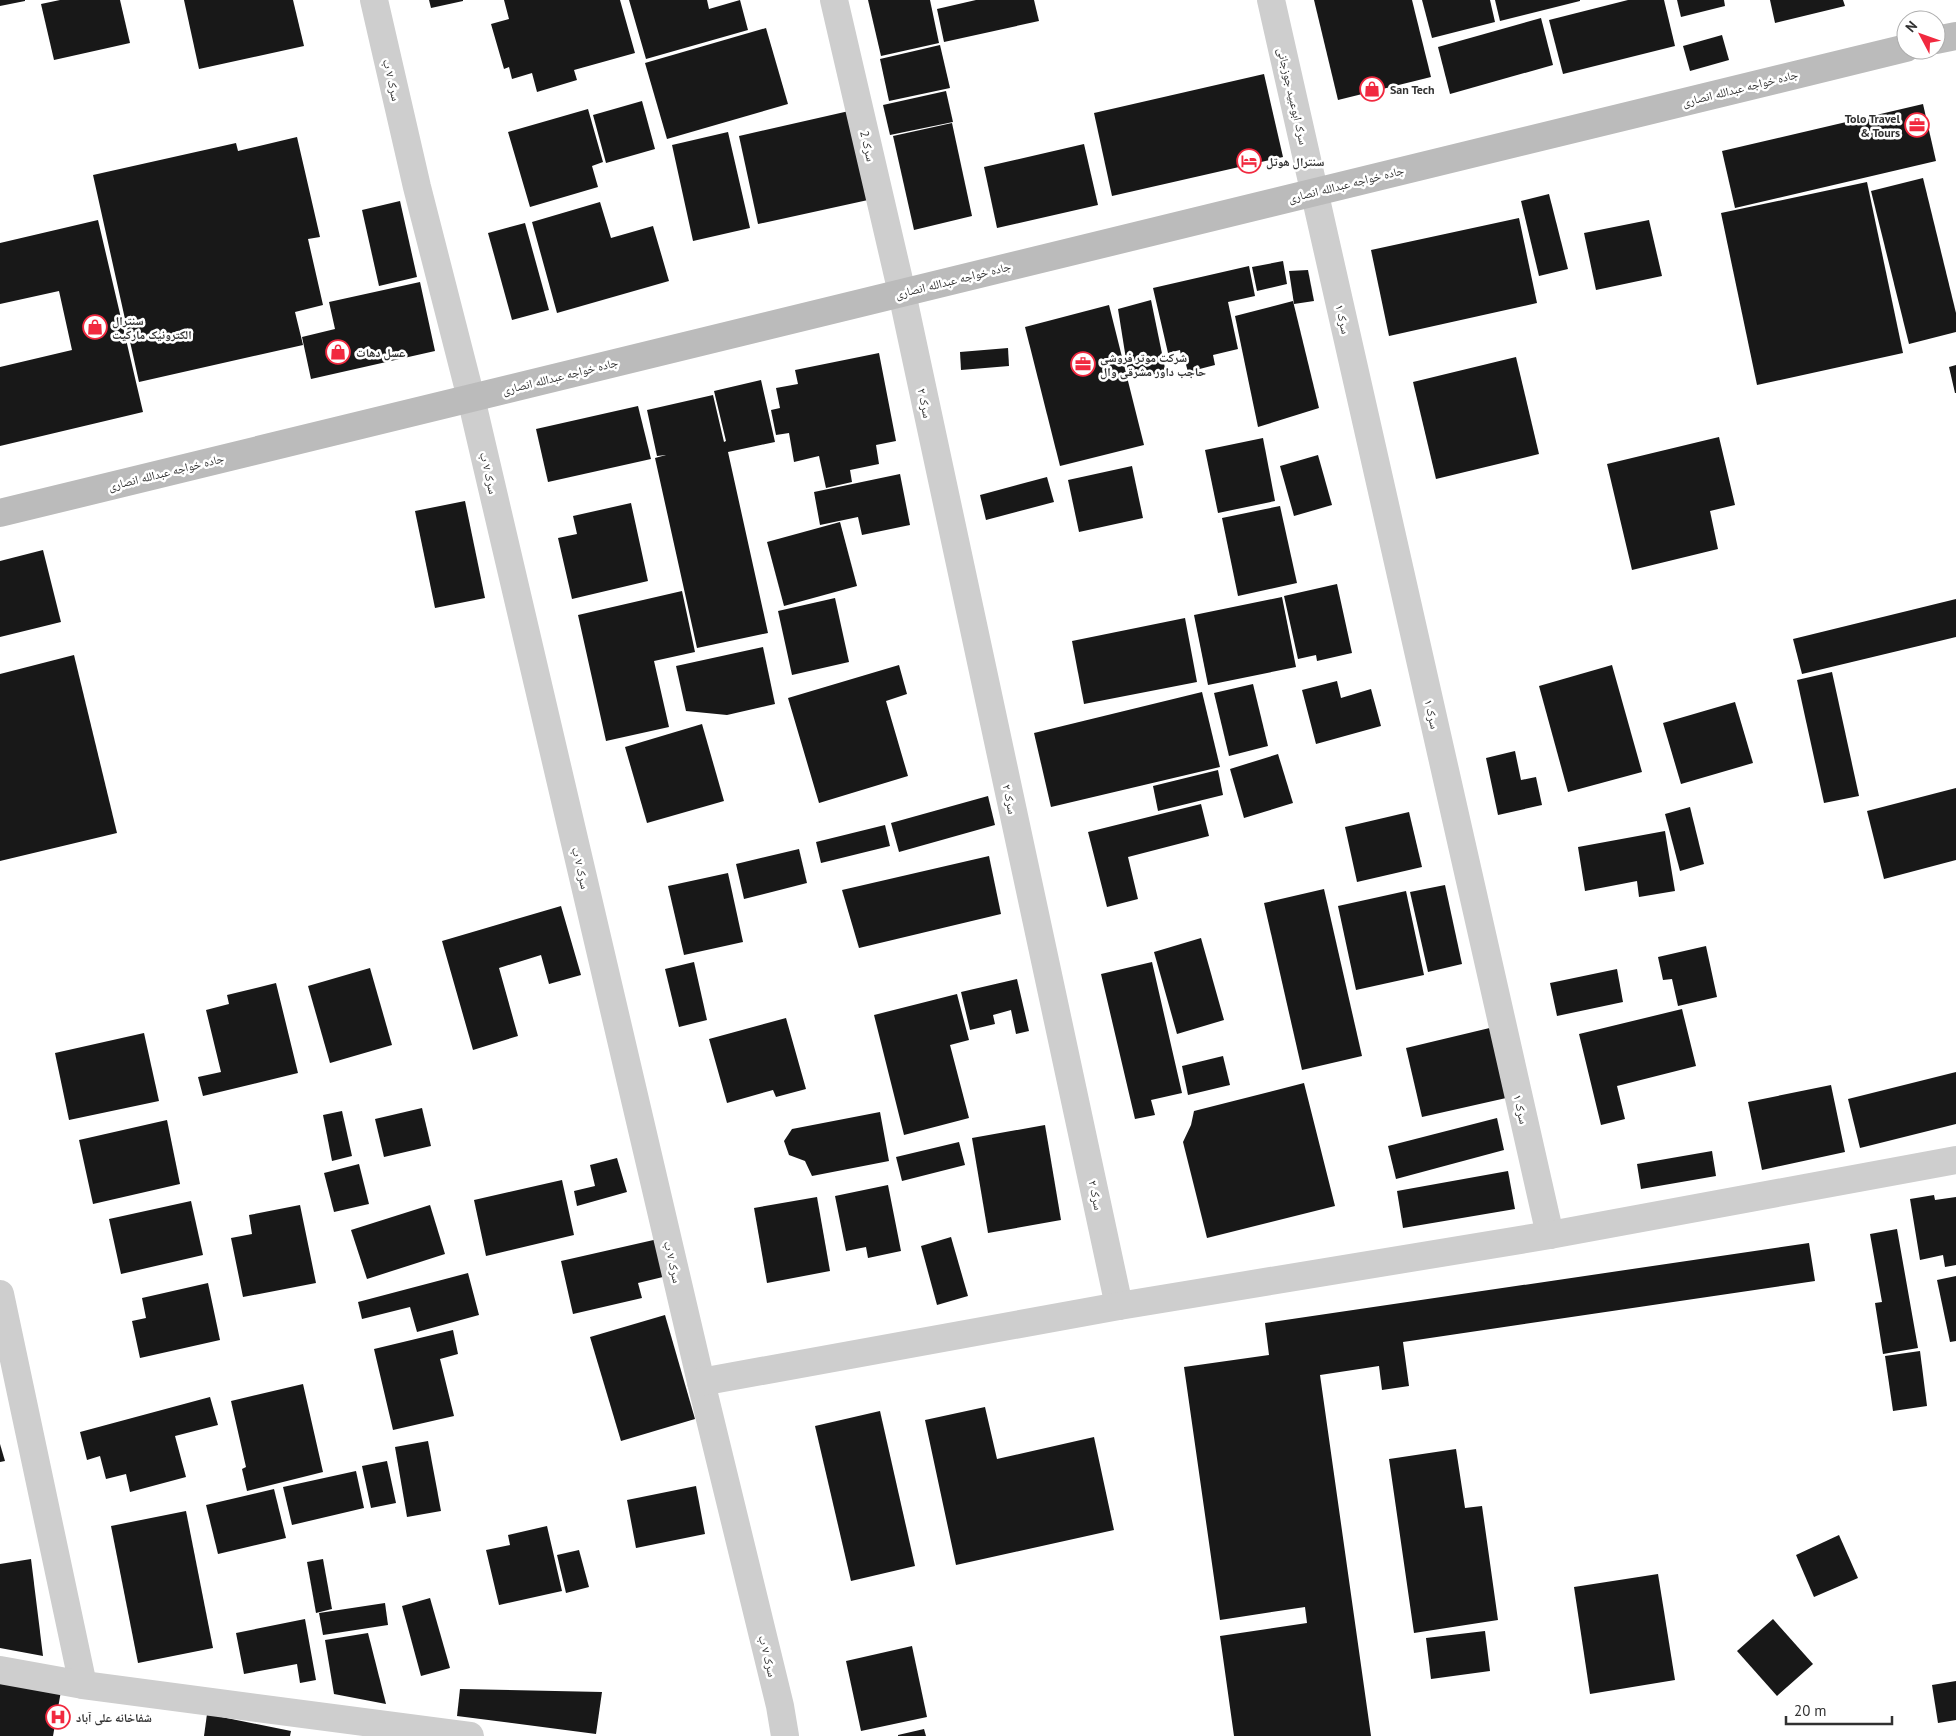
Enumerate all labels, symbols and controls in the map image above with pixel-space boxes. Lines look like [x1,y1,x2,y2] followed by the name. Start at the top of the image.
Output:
[1896,10,1946,60] north arrow
[1901,17,1921,36] text: N
[1274,46,1311,146] street label: سرک ابوعبید جوزجانی
[380,58,404,103] street label: سرک ۷ ب
[1680,66,1800,110] street label: جاده خواجه عبدالله انصاری
[1359,76,1385,102] shop icon: San Tech
[1390,82,1435,97] place label: San Tech
[1845,111,1900,140] place label: Tolo Travel & Tours
[1904,112,1930,138] office icon: Tolo Travel & Tours
[857,129,879,163] street label: سرک 2
[1236,148,1262,174] hotel icon: سنترال هوتل
[1266,154,1324,170] place label: سنترال هوتل
[1286,162,1406,206] street label: جاده خواجه عبدالله انصاری
[893,258,1013,302] street label: جاده خواجه عبدالله انصاری
[1332,303,1354,335] street label: سرک ۱
[112,313,192,342] place label: سنترال الکترونیک مارکیت
[82,314,108,340] shop icon: سنترال الکترونیک مارکیت
[325,339,351,365] shop icon: عسل دهات
[356,345,406,361] place label: عسل دهات
[1100,350,1206,380] place label: شرکت موتر فروشی حاجب داور مشرقی وال
[1070,351,1096,377] office icon: شرکت موتر فروشی حاجب داور مشرقی وال
[500,354,620,398] street label: جاده خواجه عبدالله انصاری
[915,387,935,419] street label: سرک ۲
[106,450,226,494] street label: جاده خواجه عبدالله انصاری
[477,451,501,496] street label: سرک ۷ ب
[1421,698,1443,730] street label: سرک ۱
[1000,783,1020,815] street label: سرک ۲
[569,846,593,891] street label: سرک ۷ ب
[1510,1093,1532,1125] street label: سرک ۱
[1086,1179,1106,1211] street label: سرک ۲
[661,1240,685,1285] street label: سرک ۷ ب
[755,1634,780,1679] street label: سرک ۷ ب
[1786,1694,1892,1726] scale bar
[1794,1701,1827,1720] text: 20 m
[45,1704,71,1730] hospital icon: شفاخانه علی آباد
[76,1710,152,1726] place label: شفاخانه علی آباد

